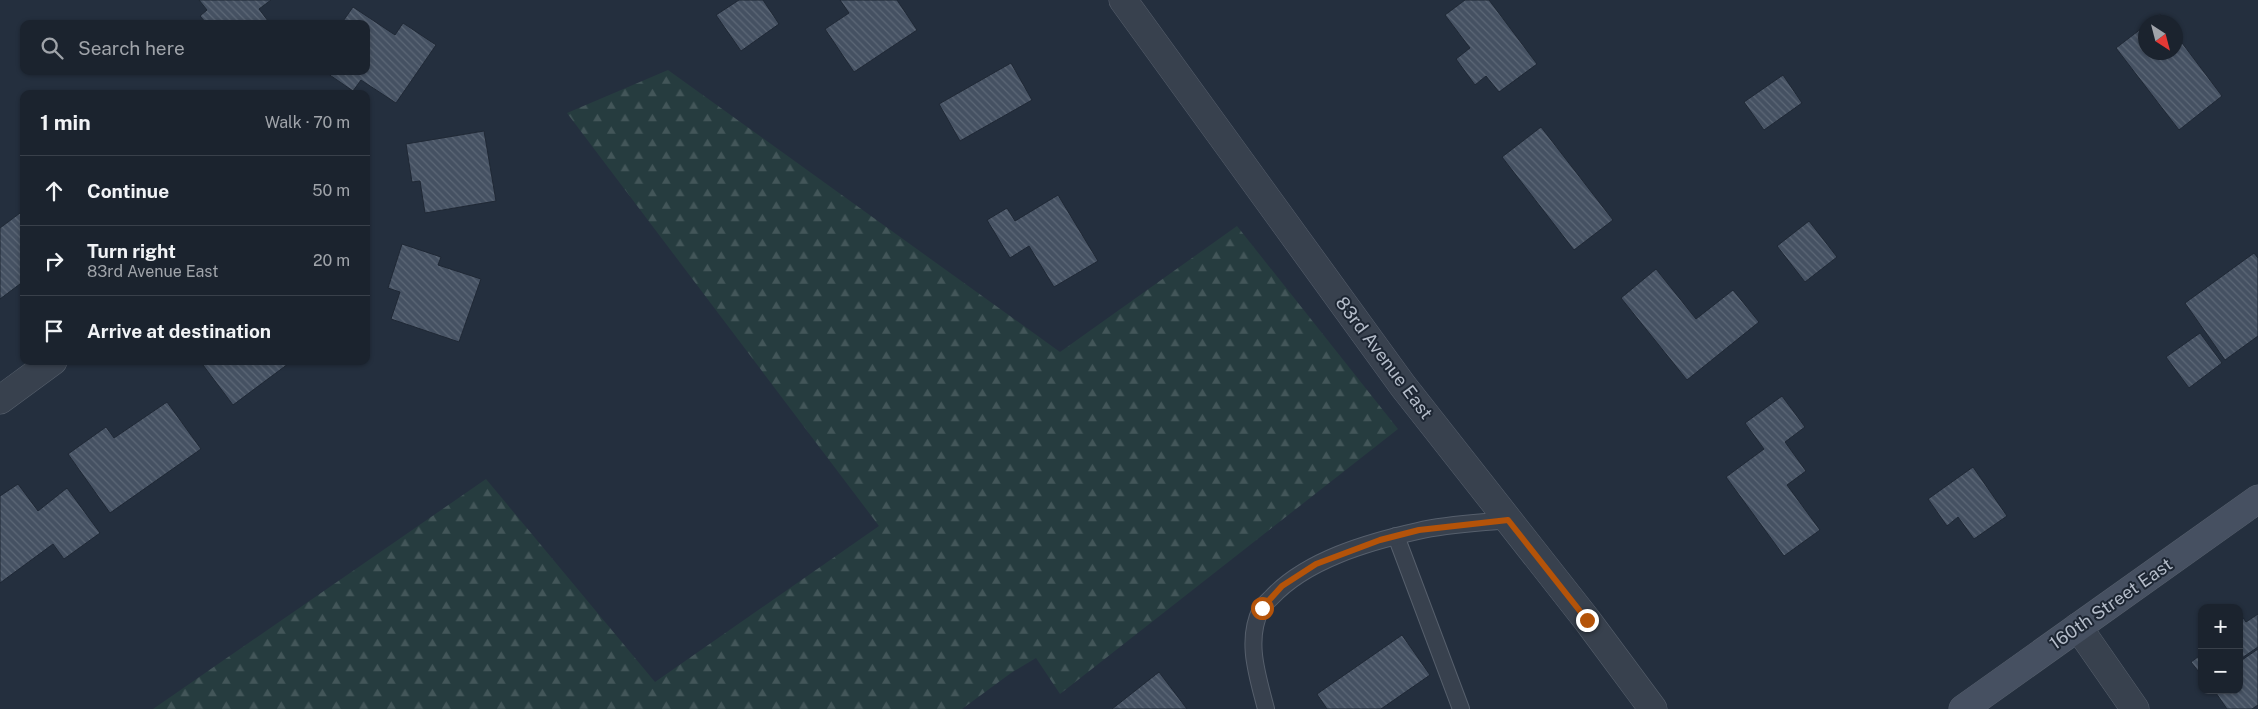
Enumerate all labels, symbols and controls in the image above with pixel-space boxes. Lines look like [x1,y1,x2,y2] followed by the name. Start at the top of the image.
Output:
[2138,15,2183,60] north arrow
[20,20,370,75] search box
[38,34,66,62] icon: search
[78,37,185,59] text: Search here
[40,110,91,135] text: 1 min
[265,113,350,132] text: Walk · 70 m
[40,177,68,205] icon: ahead
[87,180,169,202] text: Continue
[312,181,350,200] text: 50 m
[87,240,176,262] text: Turn right
[40,247,68,275] icon: right
[313,251,350,270] text: 20 m
[87,262,218,281] text: 83rd Avenue East
[1332,292,1437,423] street label: 83rd Avenue East
[40,317,68,345] icon: arrive
[87,320,271,342] text: Arrive at destination
[2045,553,2176,654] street label: 160th Street East
[1251,597,1274,620] route start
[2198,604,2243,694] map controls
[2198,604,2243,649] button: +
[1576,609,1599,632] route end
[2198,649,2243,694] button: −

